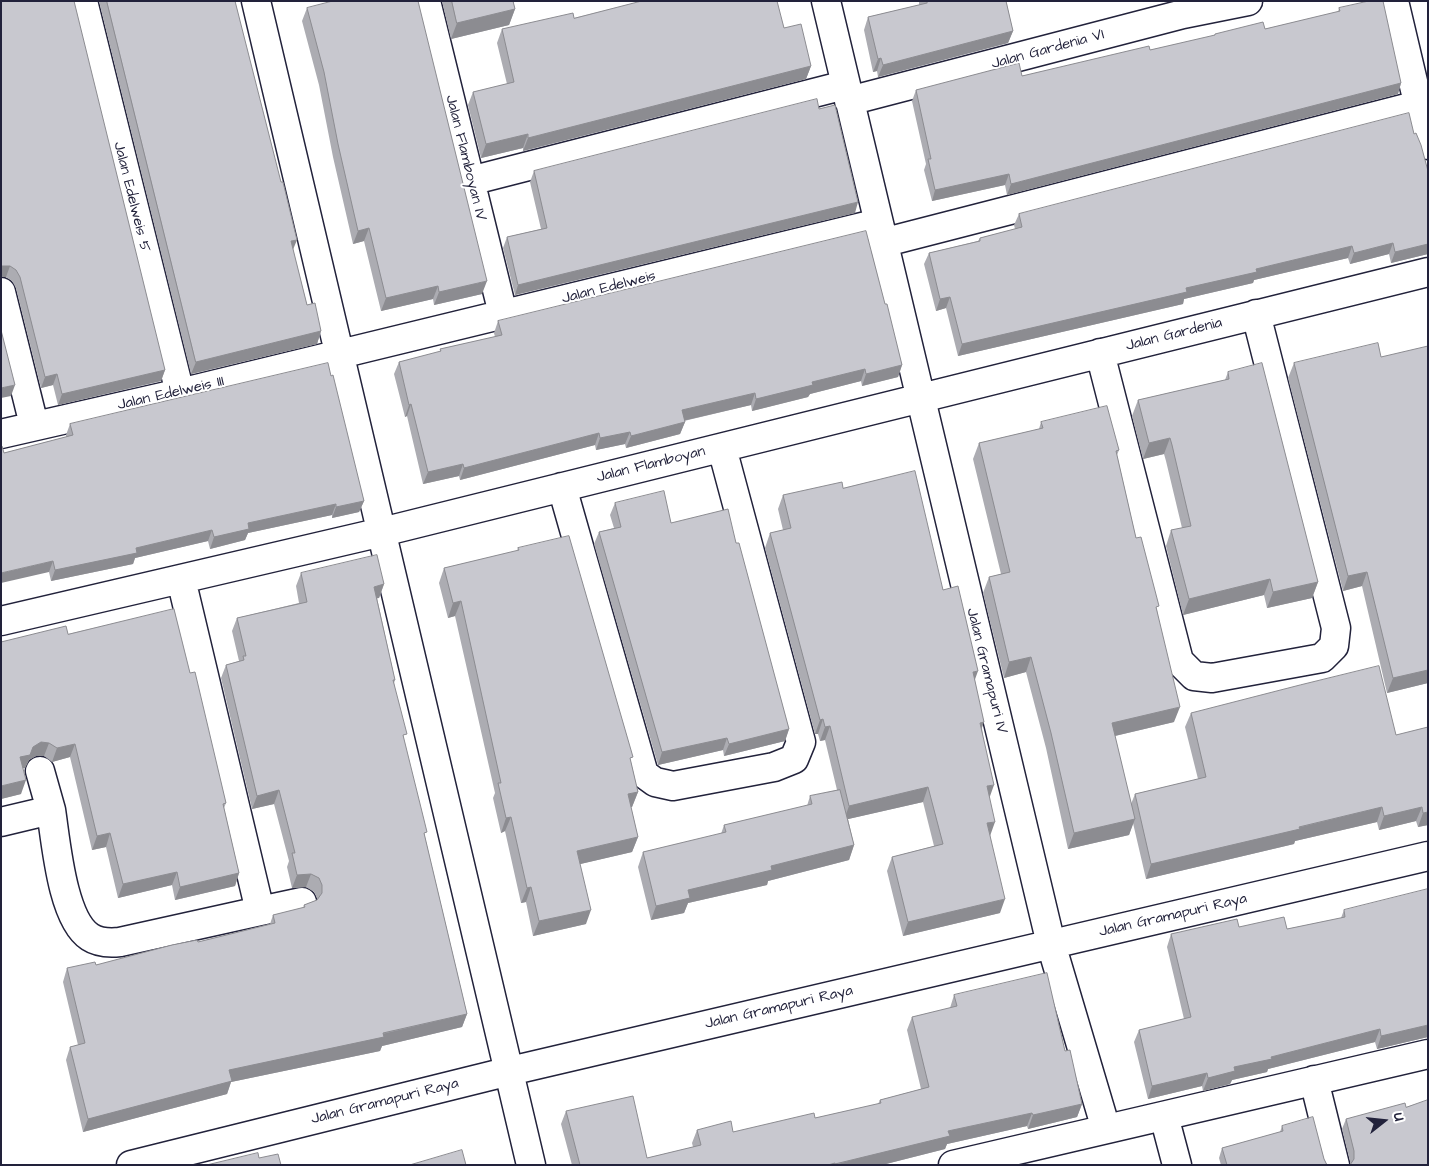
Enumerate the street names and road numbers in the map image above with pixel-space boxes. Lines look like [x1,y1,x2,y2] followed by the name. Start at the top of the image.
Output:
[990,26,1106,74] street label: Jalan Gardenia VI
[441,93,489,223] street label: Jalan Flamboyan IV
[109,140,153,254] street label: Jalan Edelweis 5
[560,268,658,308] street label: Jalan Edelweis
[1124,314,1224,356] street label: Jalan Gardenia
[116,373,226,415] street label: Jalan Edelweis III
[595,443,707,487] street label: Jalan Flamboyan
[962,606,1010,736] street label: Jalan Gramapuri IV
[1097,890,1249,942] street label: Jalan Gramapuri Raya
[703,982,855,1034] street label: Jalan Gramapuri Raya
[309,1075,461,1129] street label: Jalan Gramapuri Raya

